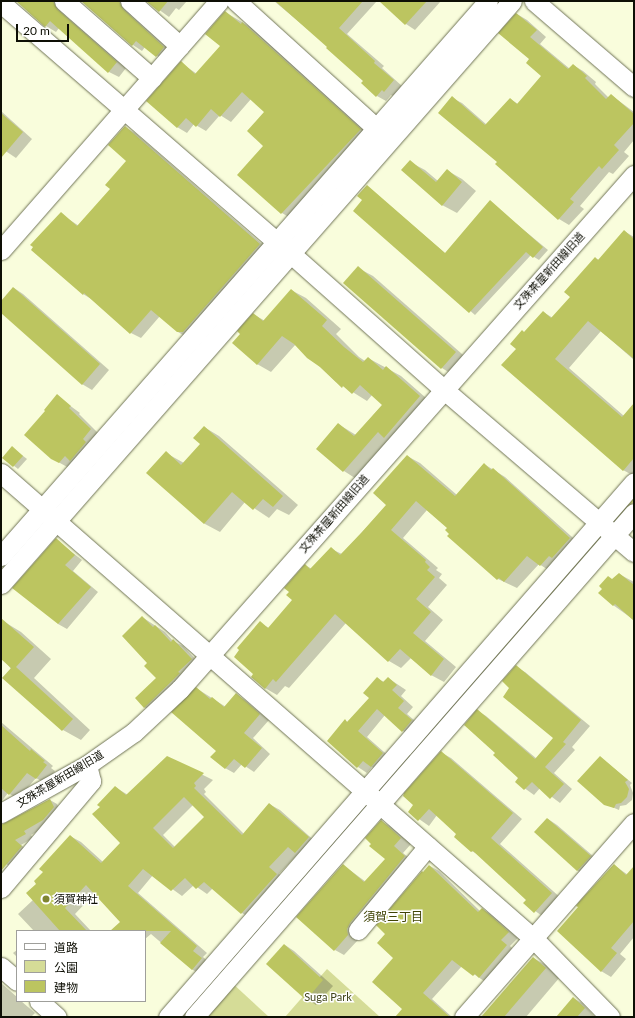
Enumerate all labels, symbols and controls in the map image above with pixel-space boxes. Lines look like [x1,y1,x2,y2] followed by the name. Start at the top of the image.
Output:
[18,16,71,42] scale bar
[23,23,50,38] text: 20 m
[511,230,587,312] street label: 文殊茶屋新田線旧道
[297,472,371,556] street label: 文殊茶屋新田線旧道
[14,748,106,810] street label: 文殊茶屋新田線旧道
[54,892,98,906] place label: 須賀神社
[41,894,51,904] marker: 須賀神社
[363,910,423,924] district label: 須賀三丁目
[16,930,146,1002] legend
[54,940,78,955] text: 道路
[54,960,78,975] text: 公園
[54,980,78,995] text: 建物
[304,990,352,1004] park label: Suga Park

